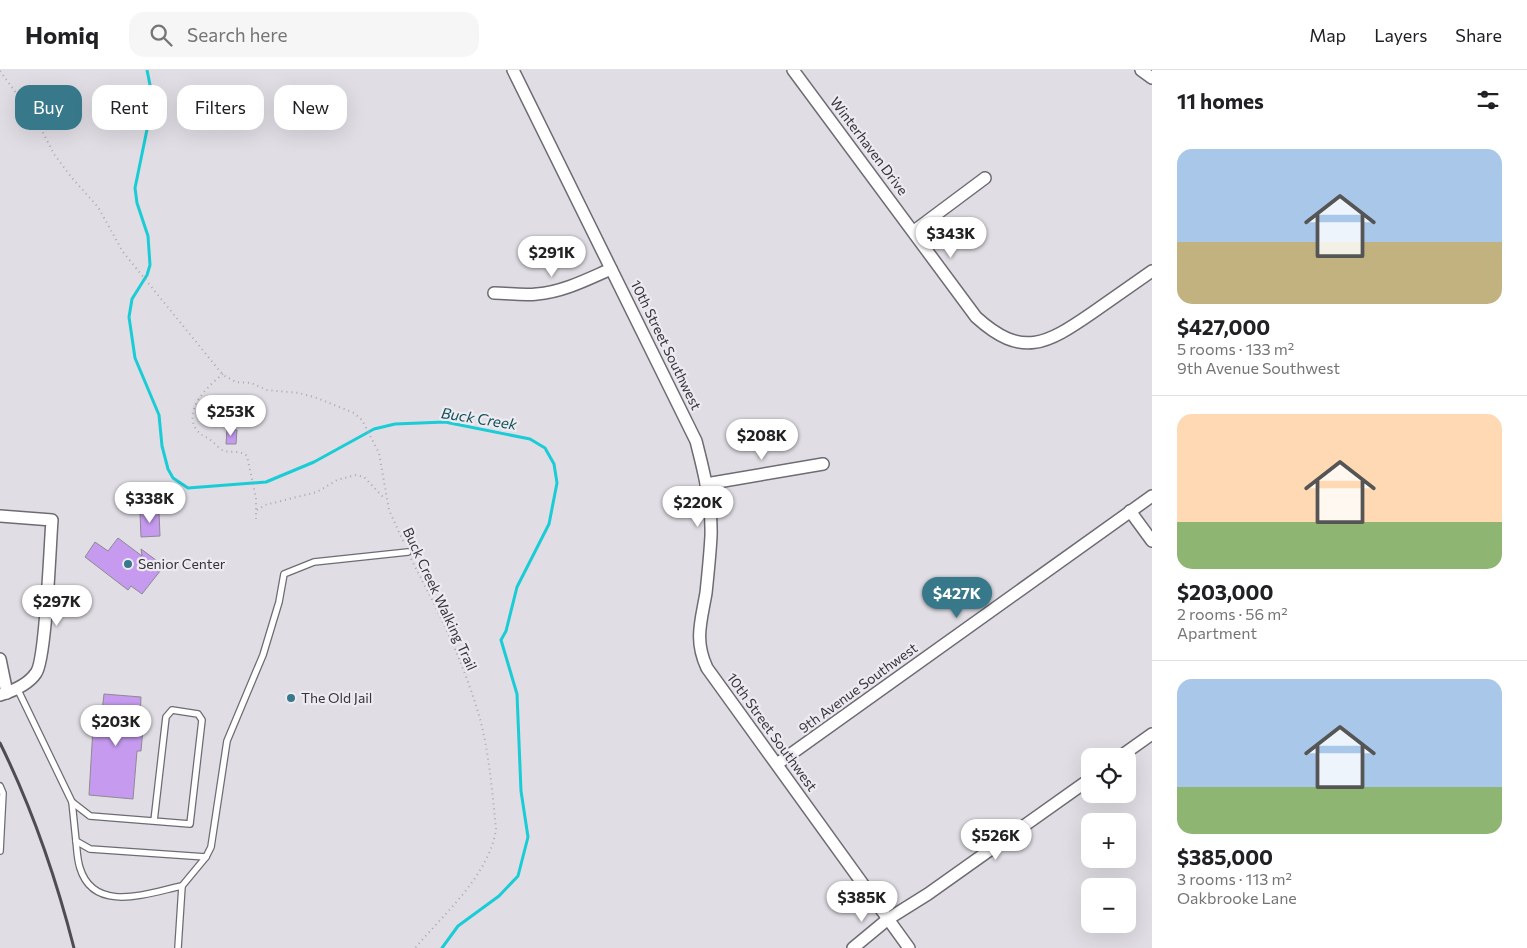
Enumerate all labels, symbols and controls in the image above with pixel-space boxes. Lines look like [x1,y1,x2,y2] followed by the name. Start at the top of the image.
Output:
[129,12,479,57] search box
[25,20,99,49] text: Homiq
[147,21,175,49] icon: search
[187,23,288,46] text: Search here
[1309,24,1346,46] text: Map
[1374,24,1427,46] text: Layers
[1455,24,1502,46] text: Share
[15,85,82,130] chip: Buy
[92,85,167,130] chip: Rent
[177,85,264,130] chip: Filters
[274,85,347,130] chip: New
[1474,86,1502,114] icon: filters
[1177,88,1264,113] text: 11 homes
[827,93,912,198] street label: Winterhaven Drive
[1295,181,1385,271] icon: home
[916,216,986,259] pin: $343K
[927,223,975,242] text: $343K
[517,236,587,278] pin: $291K
[529,242,575,261] text: $291K
[628,277,705,413] street label: 10th Street Southwest
[1177,314,1270,339] text: $427,000
[1177,339,1294,358] text: 5 rooms · 133 m²
[1177,358,1340,377] text: 9th Avenue Southwest
[196,394,266,437] pin: $253K
[207,401,255,420] text: $253K
[440,403,519,433] water label: Buck Creek
[727,418,797,461] pin: $208K
[737,425,787,444] text: $208K
[1295,447,1385,537] icon: home
[115,482,185,524] pin: $338K
[663,486,733,528] pin: $220K
[126,488,174,507] text: $338K
[673,492,723,511] text: $220K
[400,525,481,673] street label: Buck Creek Walking Trail
[138,555,226,572] place label: Senior Center
[122,558,134,570] marker: Senior Center
[922,576,992,619] pin: $427K
[1177,579,1273,604] text: $203,000
[933,583,981,602] text: $427K
[22,584,92,627] pin: $297K
[33,591,81,610] text: $297K
[1177,604,1288,623] text: 2 rooms · 56 m²
[1177,623,1257,642] text: Apartment
[795,639,921,736] street label: 9th Avenue Southwest
[724,669,821,794] street label: 10th Street Southwest
[301,689,372,706] place label: The Old Jail
[285,692,297,704] marker: The Old Jail
[81,704,151,747] pin: $203K
[91,711,141,730] text: $203K
[1295,712,1385,802] icon: home
[1081,748,1136,933] map controls
[1081,748,1136,803] button: locate
[1081,813,1136,868] button: +
[961,818,1031,861] pin: $526K
[972,825,1020,844] text: $526K
[1177,844,1273,869] text: $385,000
[1177,869,1292,888] text: 3 rooms · 113 m²
[1081,878,1136,933] button: −
[827,880,897,923] pin: $385K
[838,887,886,906] text: $385K
[1177,888,1297,907] text: Oakbrooke Lane

